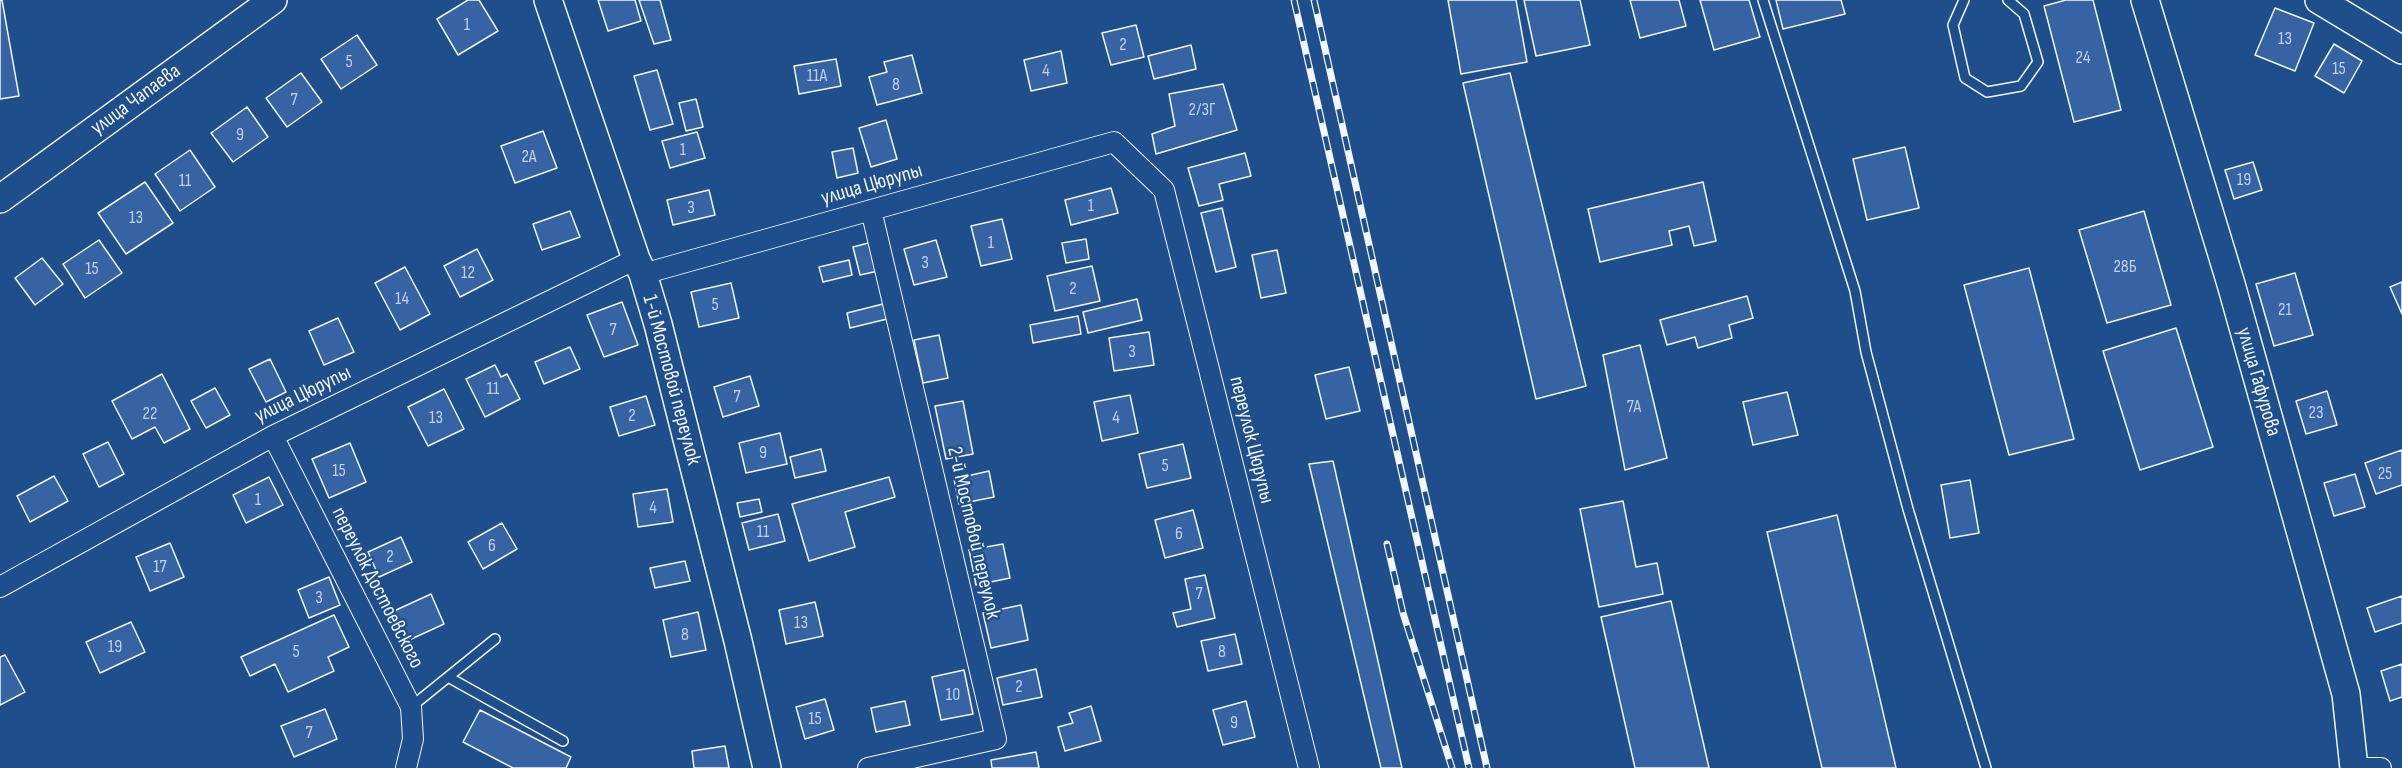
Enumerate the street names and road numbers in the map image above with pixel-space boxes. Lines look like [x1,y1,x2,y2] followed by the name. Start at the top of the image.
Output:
[86,59,186,141] street label: улица Чапаева
[818,159,926,211] street label: улица Цюрупы
[636,292,706,468] street label: 1-й Мостовой переулок
[2230,325,2286,439] street label: улица Гафурова
[251,361,355,429] street label: улица Цюрупы
[1223,374,1279,506] street label: переулок Цюрупы
[941,444,1005,622] street label: 2-й Мостовой переулок
[325,503,429,673] street label: переулок Достоевского

